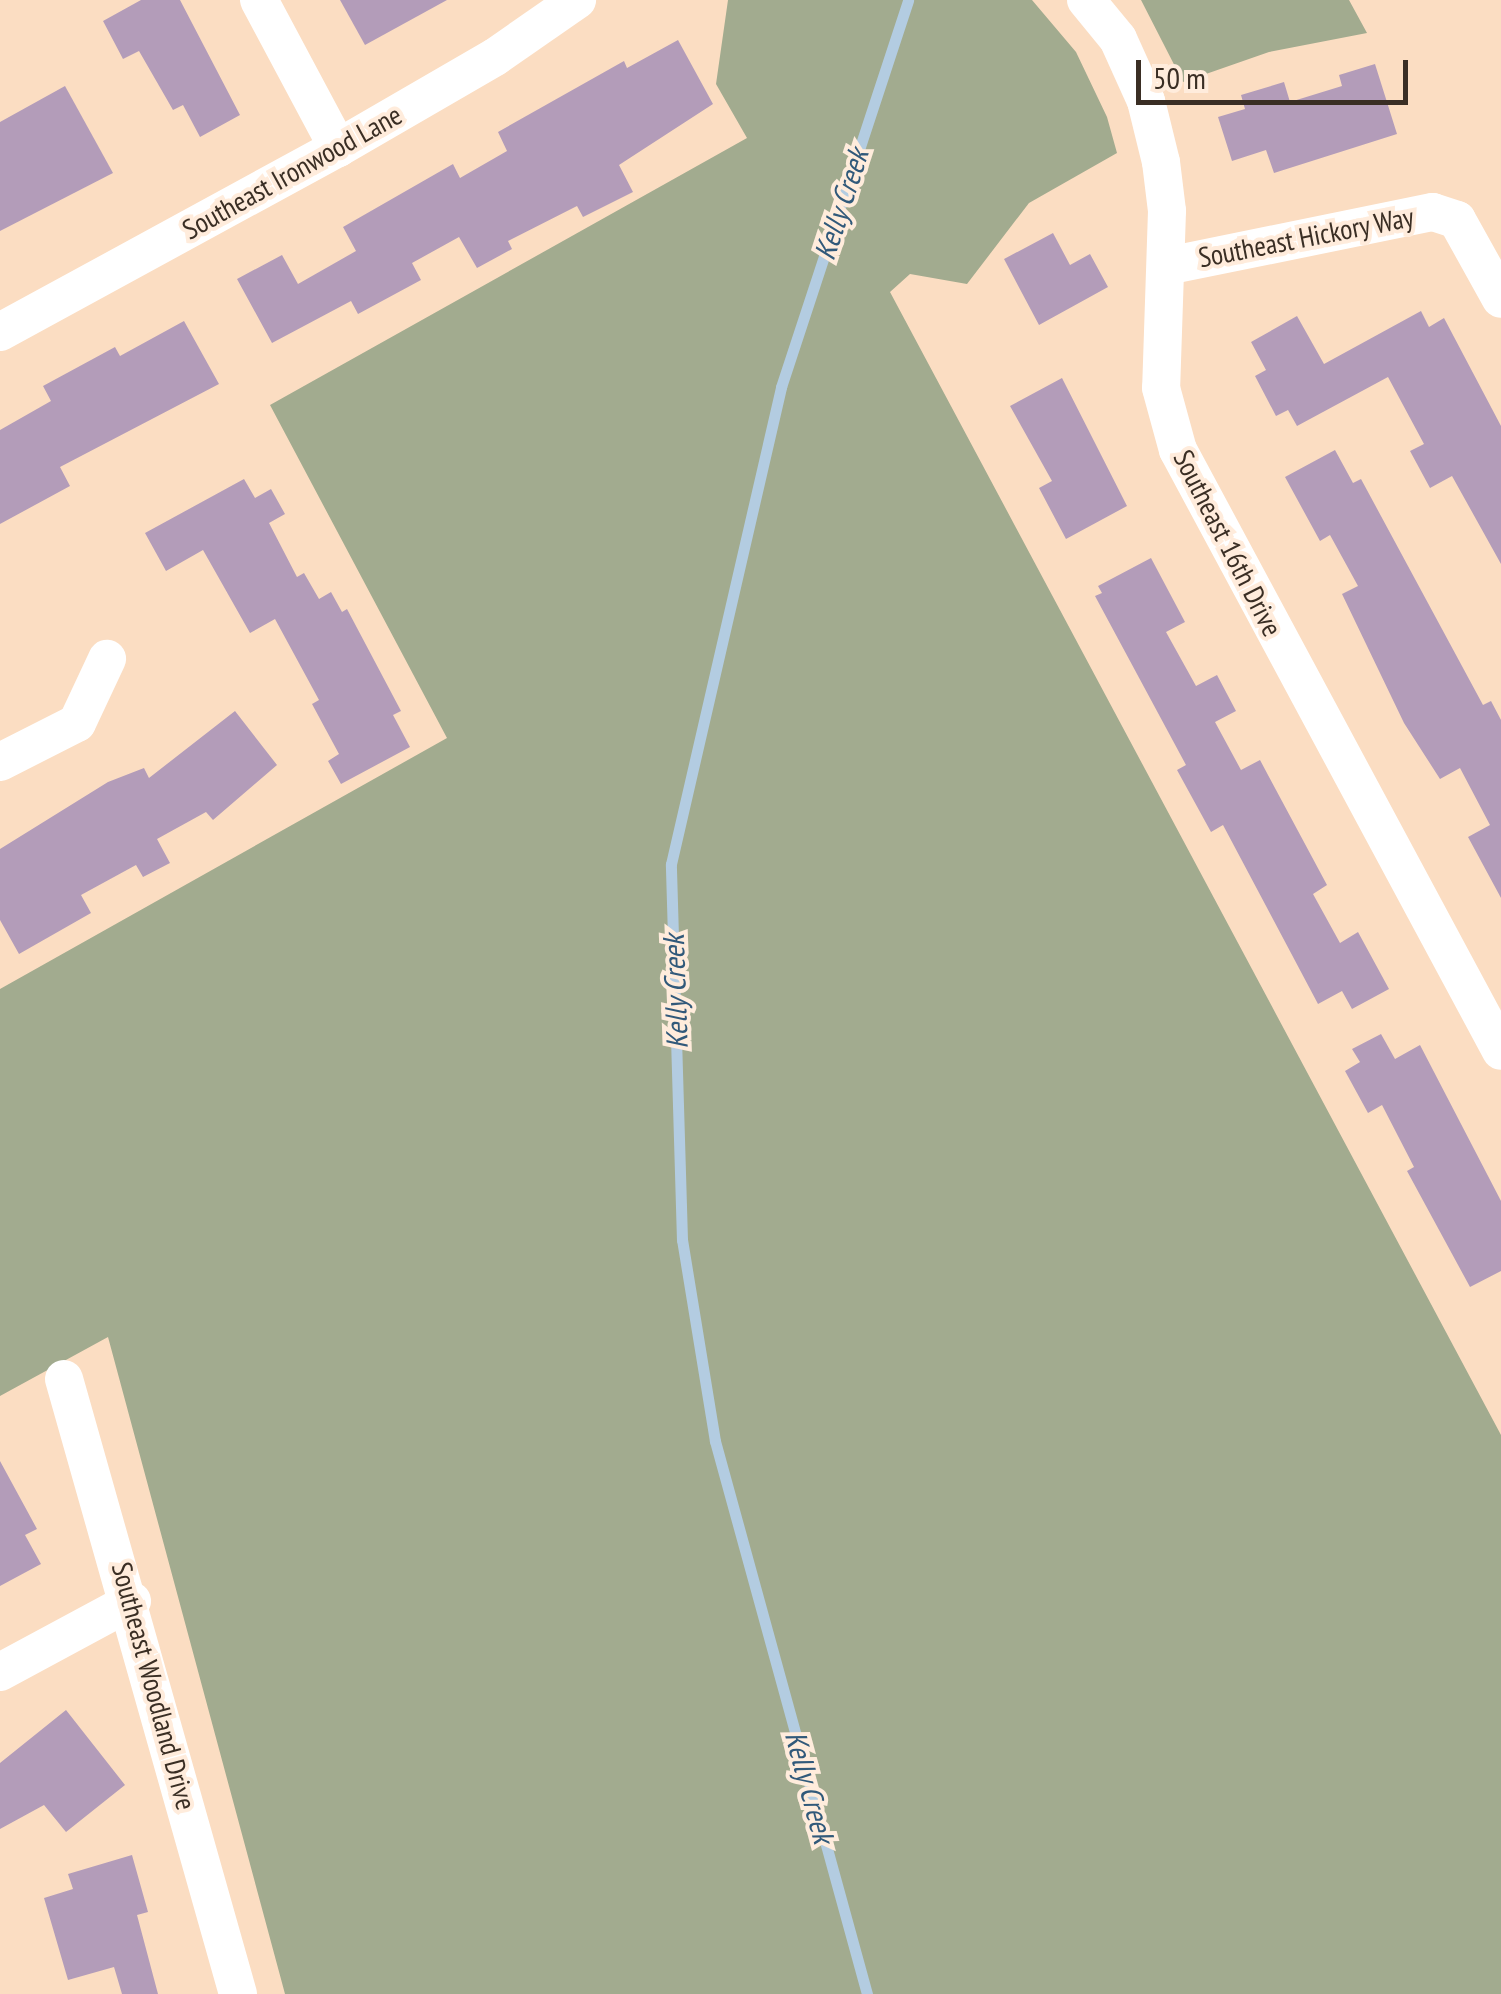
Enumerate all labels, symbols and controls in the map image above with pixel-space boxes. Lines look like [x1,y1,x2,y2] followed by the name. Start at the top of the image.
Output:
[1141,40,1414,102] scale bar
[1153,58,1206,97] text: 50 m
[176,98,408,246] street label: Southeast Ironwood Lane
[806,144,876,264] water label: Kelly Creek
[1195,200,1417,274] street label: Southeast Hickory Way
[1167,444,1289,642] street label: Southeast 16th Drive
[655,934,695,1050] water label: Kelly Creek
[105,1558,203,1814] street label: Southeast Woodland Drive
[778,1727,842,1847] water label: Kelly Creek

